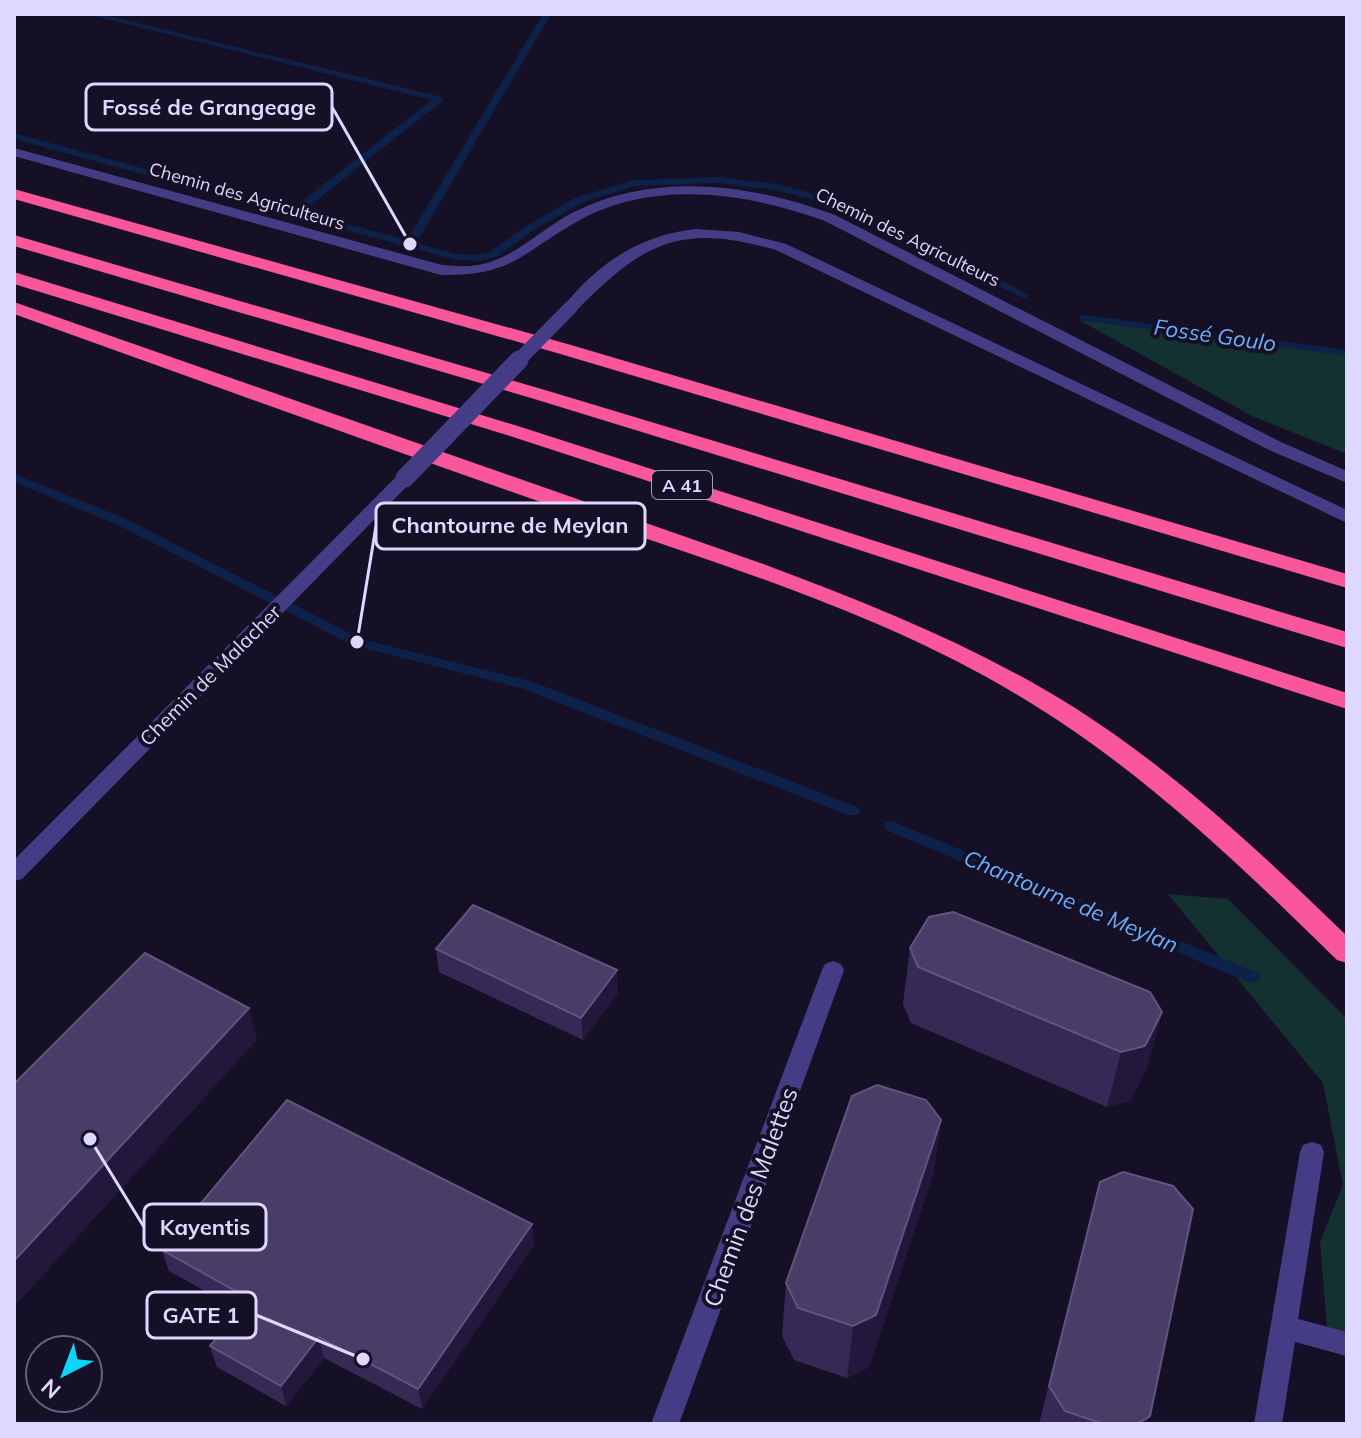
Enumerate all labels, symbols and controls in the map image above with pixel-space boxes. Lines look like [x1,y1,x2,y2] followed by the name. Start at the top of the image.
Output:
[86,84,332,130] callout: Fossé de Grangeage
[102,93,316,121] text: Fossé de Grangeage
[147,157,347,235] street label: Chemin des Agriculteurs
[812,182,1004,292] street label: Chemin des Agriculteurs
[1152,313,1278,357] water label: Fossé Goulo
[652,471,712,499] road number: A 41
[376,503,645,549] callout: Chantourne de Meylan
[392,511,628,539] text: Chantourne de Meylan
[134,599,286,751] street label: Chemin de Malacher
[960,843,1182,959] water label: Chantourne de Meylan
[696,1083,804,1311] street label: Chemin des Malettes
[144,1204,266,1250] callout: Kayentis
[160,1213,250,1241] text: Kayentis
[147,1292,256,1338] callout: GATE 1
[162,1301,240,1329] text: GATE 1
[24,1334,104,1414] north arrow
[35,1373,66,1405] text: N

